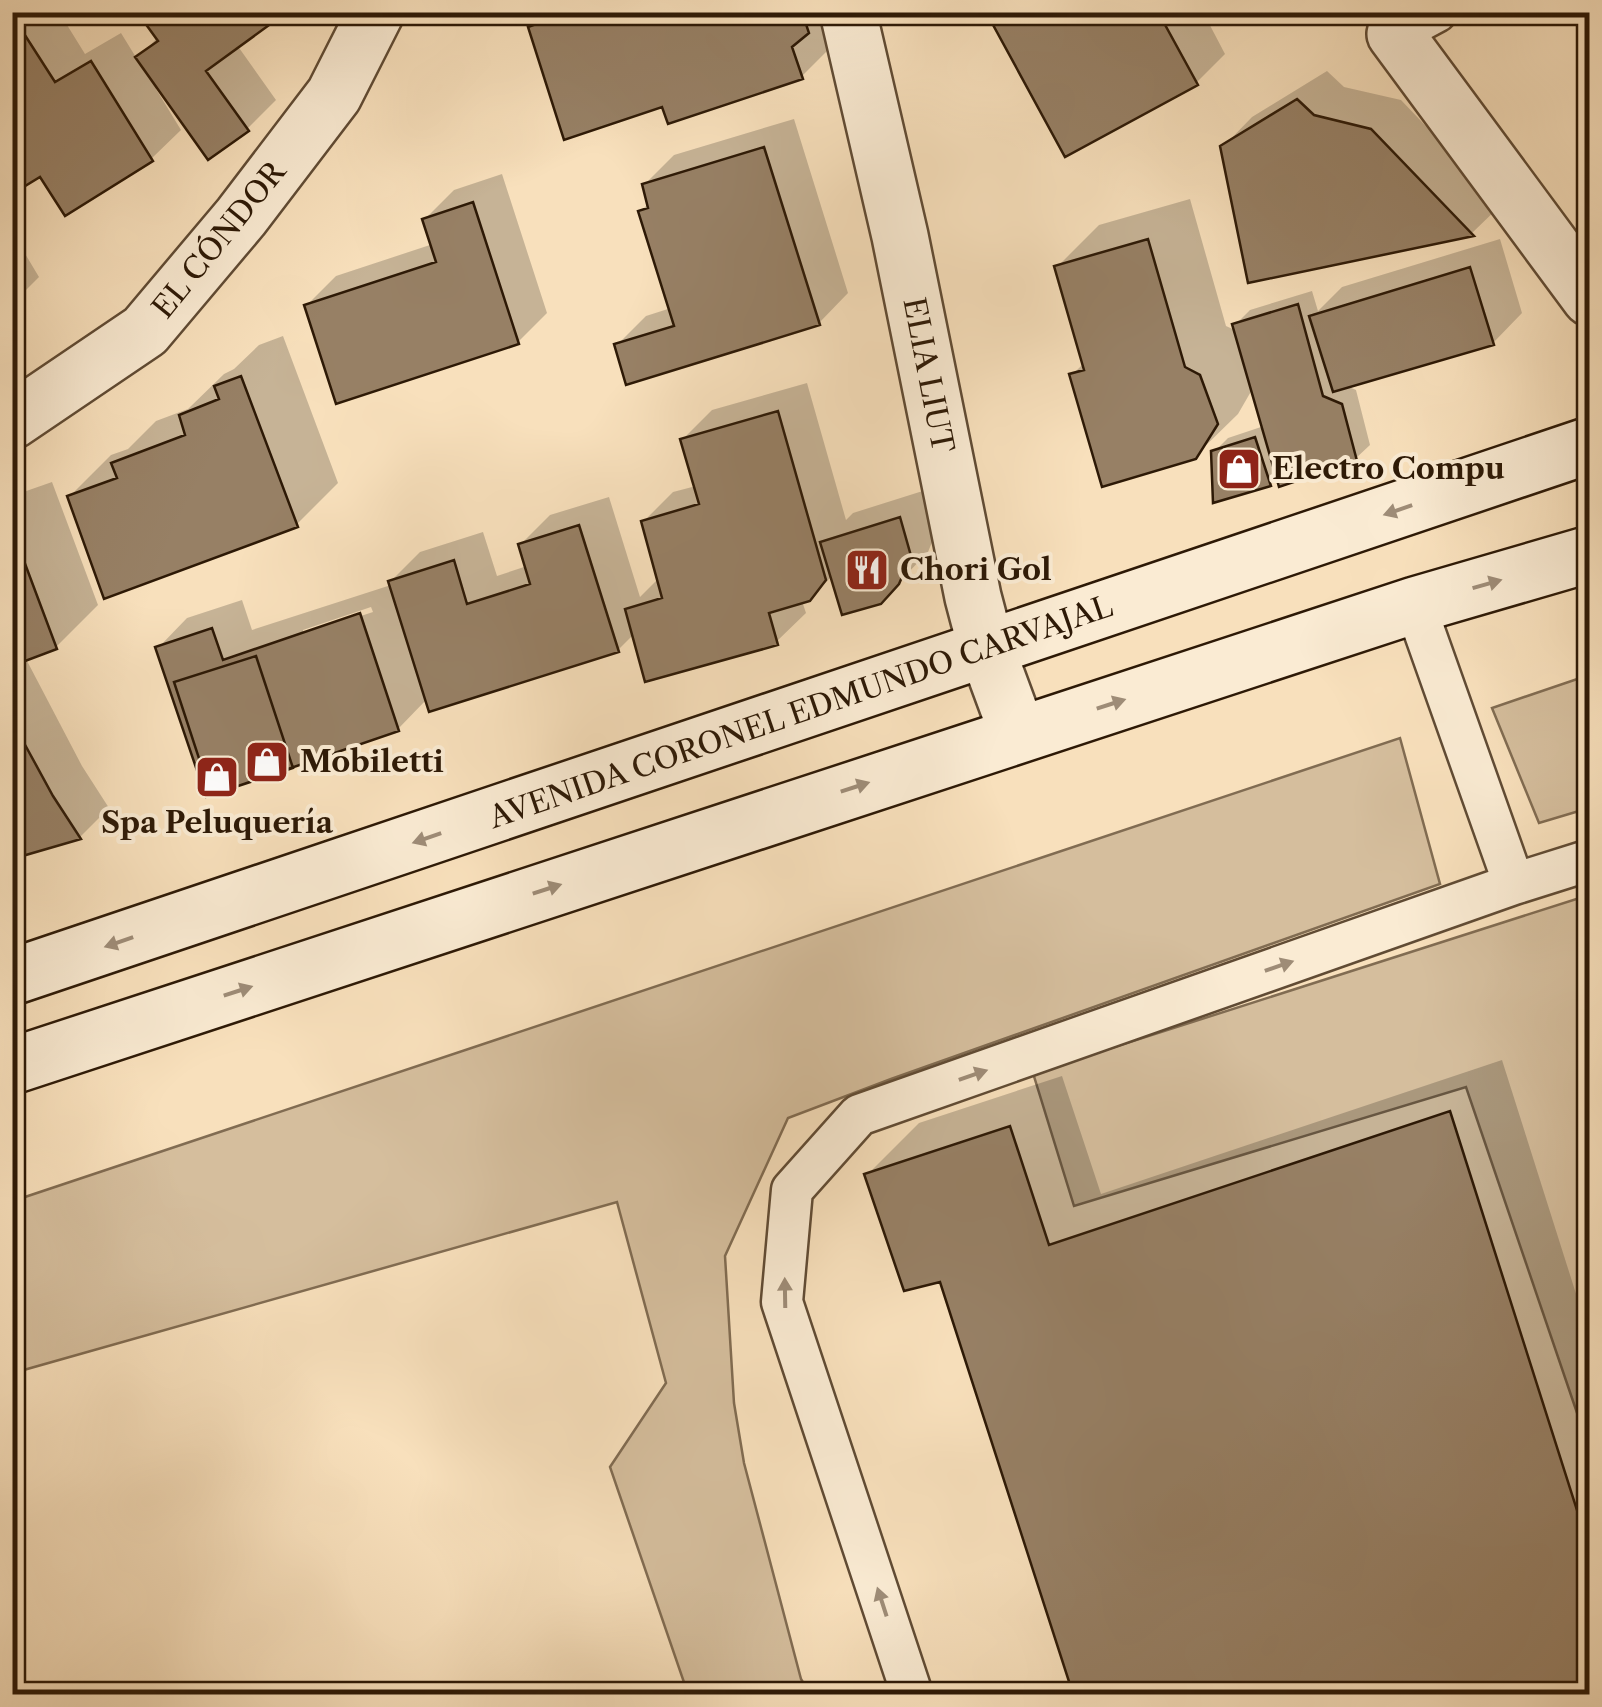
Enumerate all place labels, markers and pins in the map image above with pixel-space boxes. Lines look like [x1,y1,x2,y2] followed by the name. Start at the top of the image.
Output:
[1216,446,1262,492] shop icon: Electro Compu
[1272,450,1505,487] place label: Electro Compu
[844,547,890,593] restaurant icon: Chori Gol
[900,551,1052,588] place label: Chori Gol
[244,739,290,785] shop icon: Mobiletti
[300,743,444,780] place label: Mobiletti
[194,754,240,800] shop icon: Spa Peluquería
[101,804,334,841] place label: Spa Peluquería

